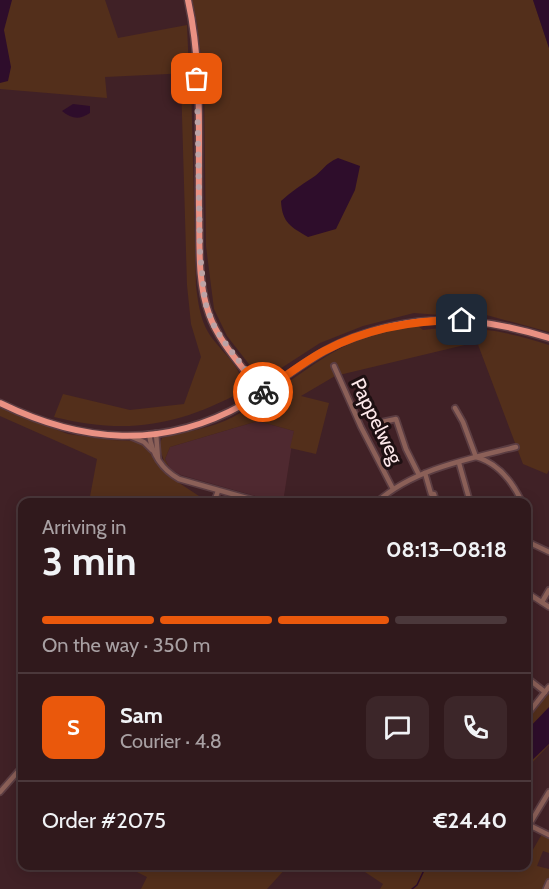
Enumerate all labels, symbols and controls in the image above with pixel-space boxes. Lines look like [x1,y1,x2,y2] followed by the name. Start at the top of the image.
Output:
[171,53,222,104] pin
[180,62,213,95] icon: bag
[436,294,487,345] pin
[445,303,478,336] icon: home
[233,362,293,422] courier
[346,374,409,469] street label: Pappelweg
[247,376,280,409] icon: bike
[42,515,126,539] text: Arriving in
[386,536,507,563] text: 08:13–08:18
[42,537,137,585] text: 3 min
[42,633,210,657] text: On the way · 350 m
[366,696,429,759] button: chat
[444,696,507,759] button: phone
[120,702,163,729] text: Sam
[67,714,80,741] text: S
[120,729,222,753] text: Courier · 4.8
[42,807,166,834] text: Order #2075
[434,807,507,834] text: €24.40

